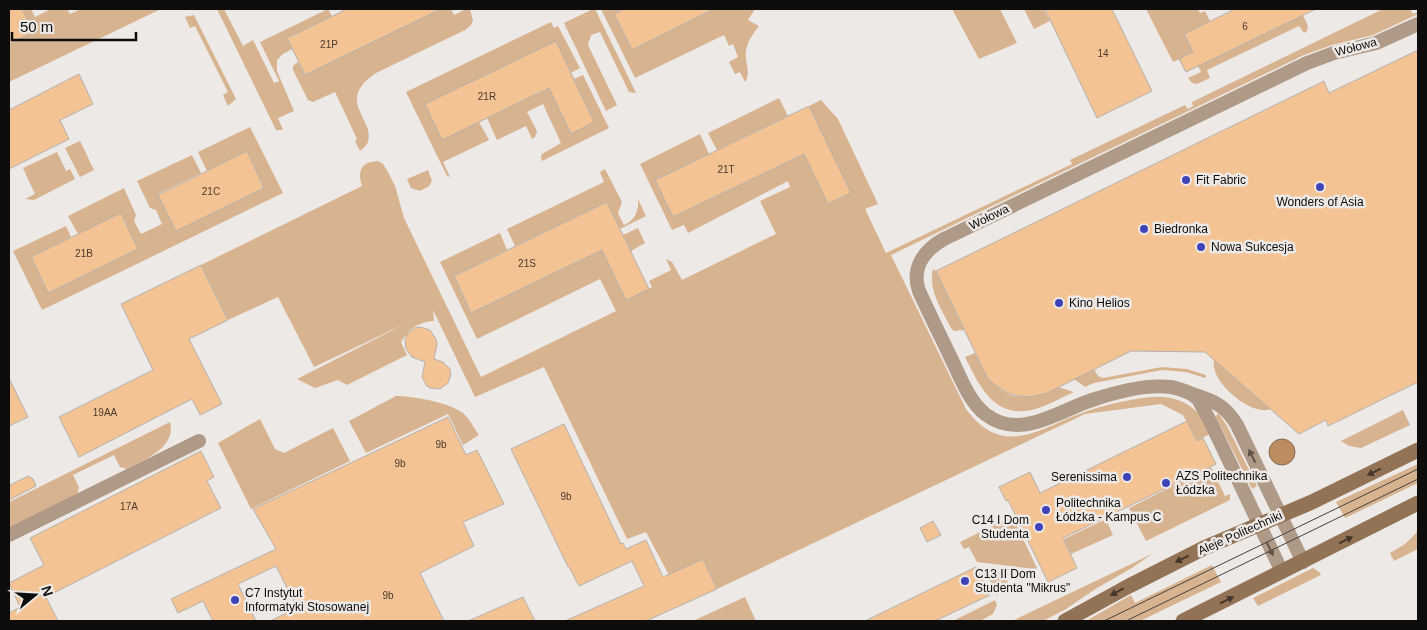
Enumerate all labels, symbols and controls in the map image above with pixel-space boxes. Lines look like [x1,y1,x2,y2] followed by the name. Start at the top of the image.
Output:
[12,10,136,42] scale bar
[20,18,53,35] text: 50 m
[1242,21,1248,32] house number: 6
[1334,35,1379,59] street label: Wołowa
[320,39,338,50] house number: 21P
[1097,48,1109,59] house number: 14
[478,91,496,102] house number: 21R
[717,164,735,175] house number: 21T
[1196,173,1246,187] place label: Fit Fabric
[1180,174,1192,186] marker: Fit Fabric
[1314,181,1326,193] marker: Wonders of Asia
[202,186,220,197] house number: 21C
[1276,195,1364,209] place label: Wonders of Asia
[967,201,1011,233] street label: Wołowa
[1154,222,1208,236] place label: Biedronka
[1138,223,1150,235] marker: Biedronka
[1211,240,1294,254] place label: Nowa Sukcesja
[1195,241,1207,253] marker: Nowa Sukcesja
[75,248,93,259] house number: 21B
[518,258,536,269] house number: 21S
[1069,296,1130,310] place label: Kino Helios
[1053,297,1065,309] marker: Kino Helios
[93,407,118,418] house number: 19AA
[435,439,447,450] house number: 9b
[1248,449,1256,463] one-way arrow
[394,458,406,469] house number: 9b
[1367,467,1382,476] one-way arrow
[1176,469,1268,497] place label: AZS Politechnika Łódzka
[1051,470,1117,484] place label: Serenissima
[1121,471,1133,483] marker: Serenissima
[1160,477,1172,489] marker: AZS Politechnika Łódzka
[560,491,572,502] house number: 9b
[1056,496,1162,524] place label: Politechnika Łódzka - Kampus C
[120,501,138,512] house number: 17A
[1040,504,1052,516] marker: Politechnika Łódzka - Kampus C
[1196,508,1284,558] street label: Aleje Politechniki
[972,513,1029,541] place label: C14 I Dom Studenta
[1033,521,1045,533] marker: C14 I Dom Studenta
[1339,536,1353,544] one-way arrow
[1266,541,1275,556] one-way arrow
[1175,555,1190,563] one-way arrow
[975,567,1070,595] place label: C13 II Dom Studenta "Mikrus"
[10,570,60,620] north arrow
[959,575,971,587] marker: C13 II Dom Studenta "Mikrus"
[38,584,57,598] text: N
[245,586,369,614] place label: C7 Instytut Informatyki Stosowanej
[1109,588,1124,596] one-way arrow
[382,590,394,601] house number: 9b
[229,594,241,606] marker: C7 Instytut Informatyki Stosowanej
[1220,596,1234,604] one-way arrow

